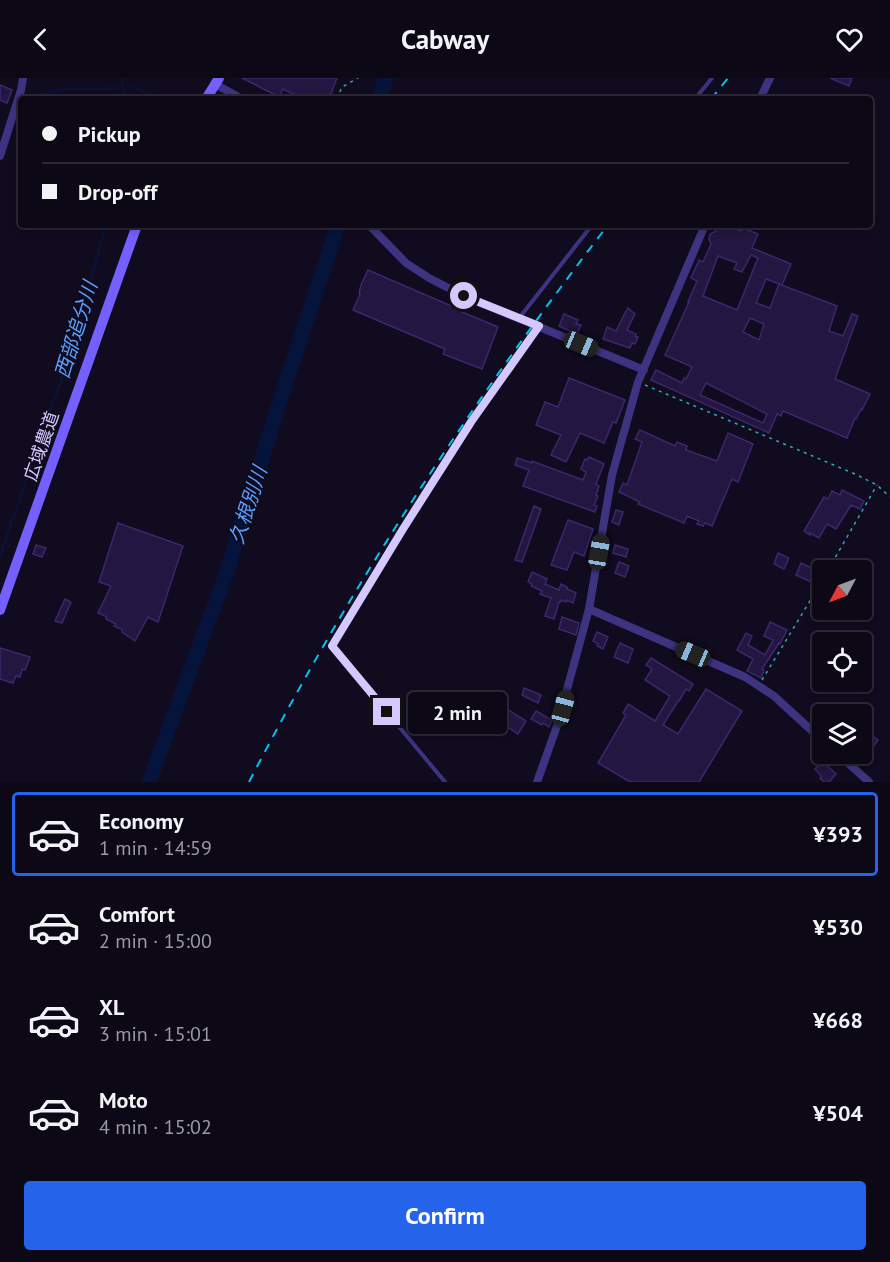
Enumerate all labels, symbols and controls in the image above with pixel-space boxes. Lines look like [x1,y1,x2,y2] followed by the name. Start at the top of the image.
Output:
[401,22,489,56] text: Cabway
[24,23,57,56] icon: back
[833,23,866,56] icon: heart
[78,120,141,148] text: Pickup
[78,178,157,206] text: Drop-off
[49,276,104,382] water label: 西部追分川
[450,282,477,309] route start
[561,329,601,359] car
[18,408,64,484] street label: 広域農道
[223,461,273,547] water label: 久根別川
[587,533,611,571] car
[812,560,872,620] north arrow
[812,560,872,764] map controls
[812,632,872,692] button: locate
[673,639,713,669] car
[550,688,576,728] car
[408,691,507,733] callout: 2 min
[373,698,400,725] route end
[433,700,482,726] text: 2 min
[812,704,872,764] button: layers
[27,807,81,861] icon: car
[99,807,183,835] text: Economy
[813,820,863,848] text: ¥393
[99,835,212,861] text: 1 min · 14:59
[27,900,81,954] icon: car
[99,900,175,928] text: Comfort
[813,913,863,941] text: ¥530
[99,928,212,954] text: 2 min · 15:00
[27,993,81,1047] icon: car
[99,993,124,1021] text: XL
[813,1006,863,1034] text: ¥668
[99,1021,212,1047] text: 3 min · 15:01
[27,1086,81,1140] icon: car
[99,1086,148,1114] text: Moto
[813,1099,863,1127] text: ¥504
[99,1114,212,1140] text: 4 min · 15:02
[24,1181,866,1250] button: Confirm

